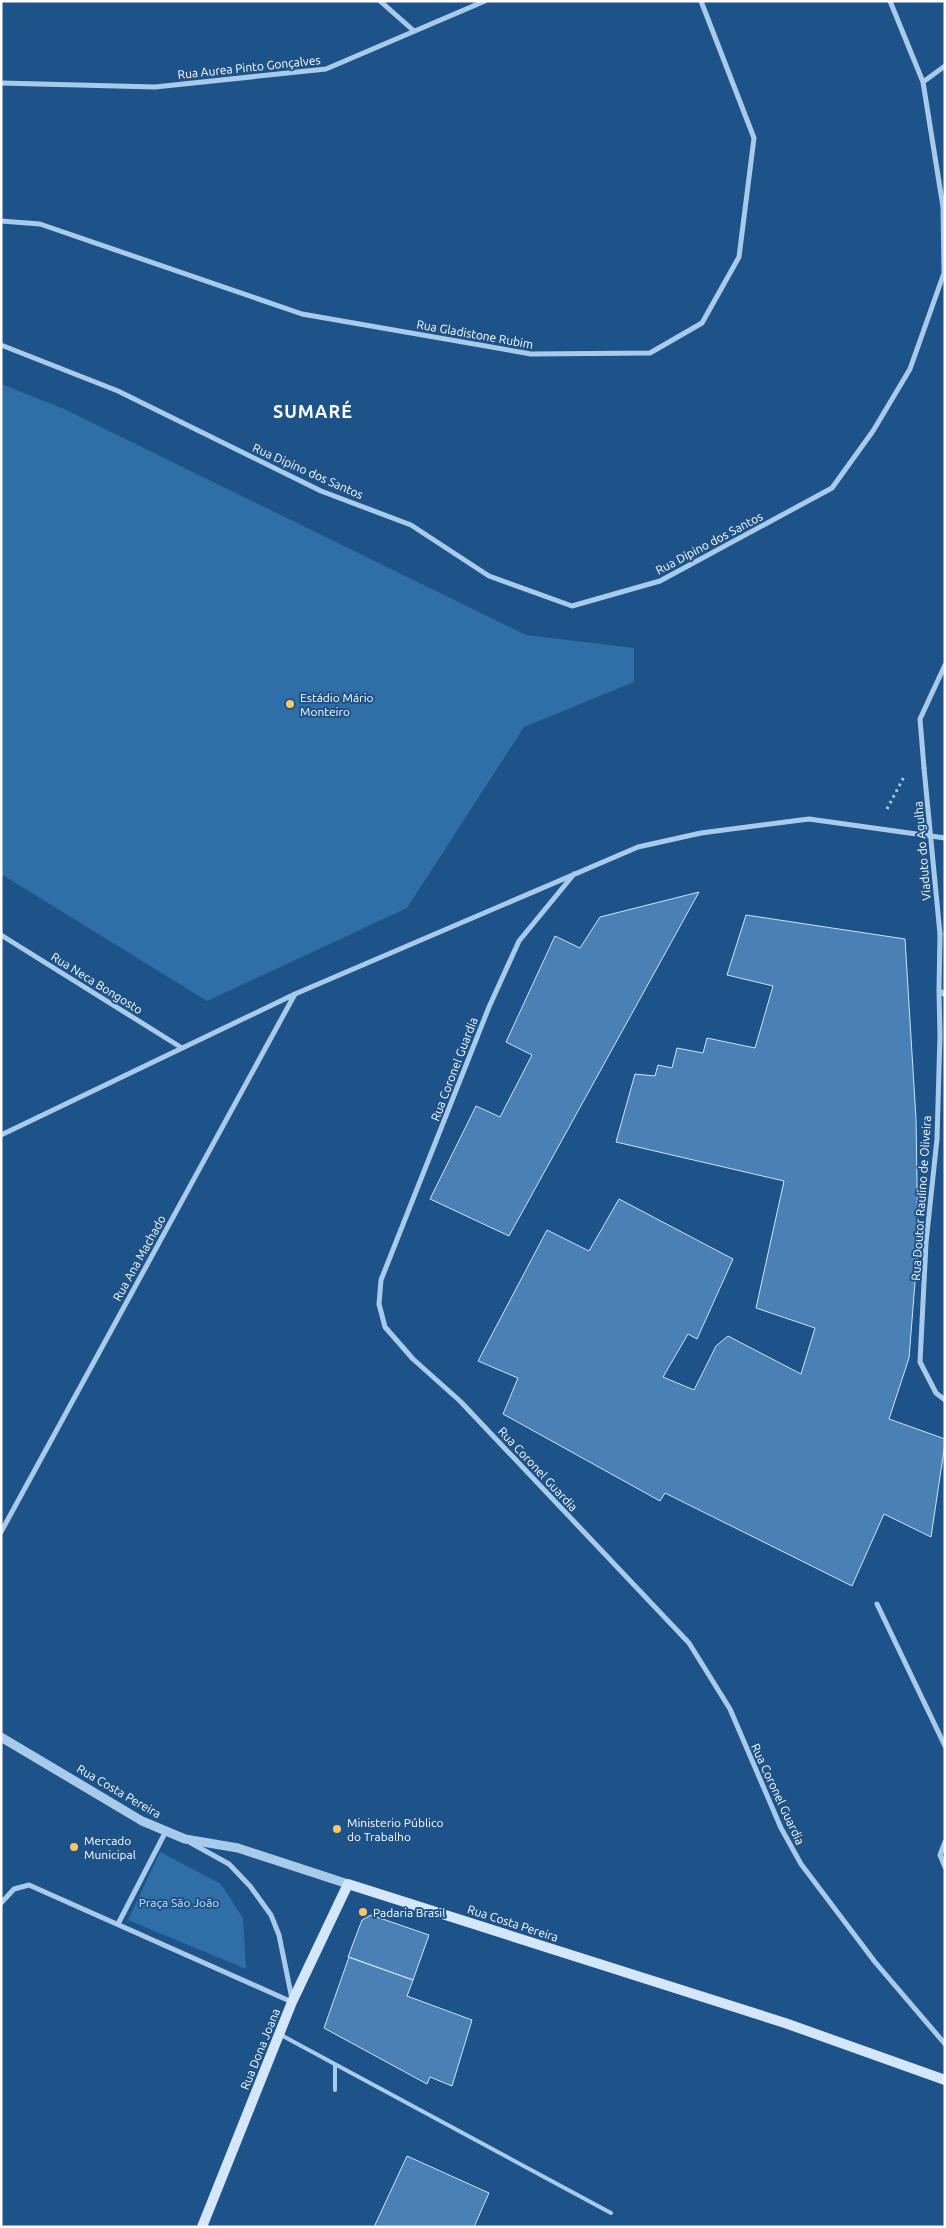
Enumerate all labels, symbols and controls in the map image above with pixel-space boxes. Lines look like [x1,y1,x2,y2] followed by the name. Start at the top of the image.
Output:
[177,53,321,81] street label: Rua Aurea Pinto Gonçalves
[416,317,534,351] street label: Rua Gladistone Rubim
[273,400,353,421] district label: SUMARÉ
[251,441,365,501] street label: Rua Dipino dos Santos
[653,509,765,577] street label: Rua Dipino dos Santos
[300,691,374,718] place label: Estádio Mário Monteiro
[284,698,296,710] marker: Estádio Mário Monteiro
[911,801,933,901] street label: Viaduto do Agulha
[49,950,145,1016] street label: Rua Neca Bongosto
[428,1015,480,1123] street label: Rua Coronel Guardia
[909,1115,933,1281] street label: Rua Doutor Raulino de Oliveira
[110,1213,168,1303] street label: Rua Ana Machado
[496,1424,580,1514] street label: Rua Coronel Guardia
[749,1741,807,1847] street label: Rua Coronel Guardia
[75,1762,163,1820] street label: Rua Costa Pereira
[347,1816,444,1843] place label: Ministerio Público do Trabalho
[331,1823,343,1835] marker: Ministerio Público do Trabalho
[84,1834,136,1861] place label: Mercado Municipal
[68,1841,80,1853] marker: Mercado Municipal
[139,1896,219,1909] park label: Praça São João
[466,1902,560,1944] street label: Rua Costa Pereira
[357,1906,369,1918] marker: Padaria Brasil
[373,1906,445,1919] place label: Padaria Brasil
[238,2006,282,2092] street label: Rua Dona Joana

